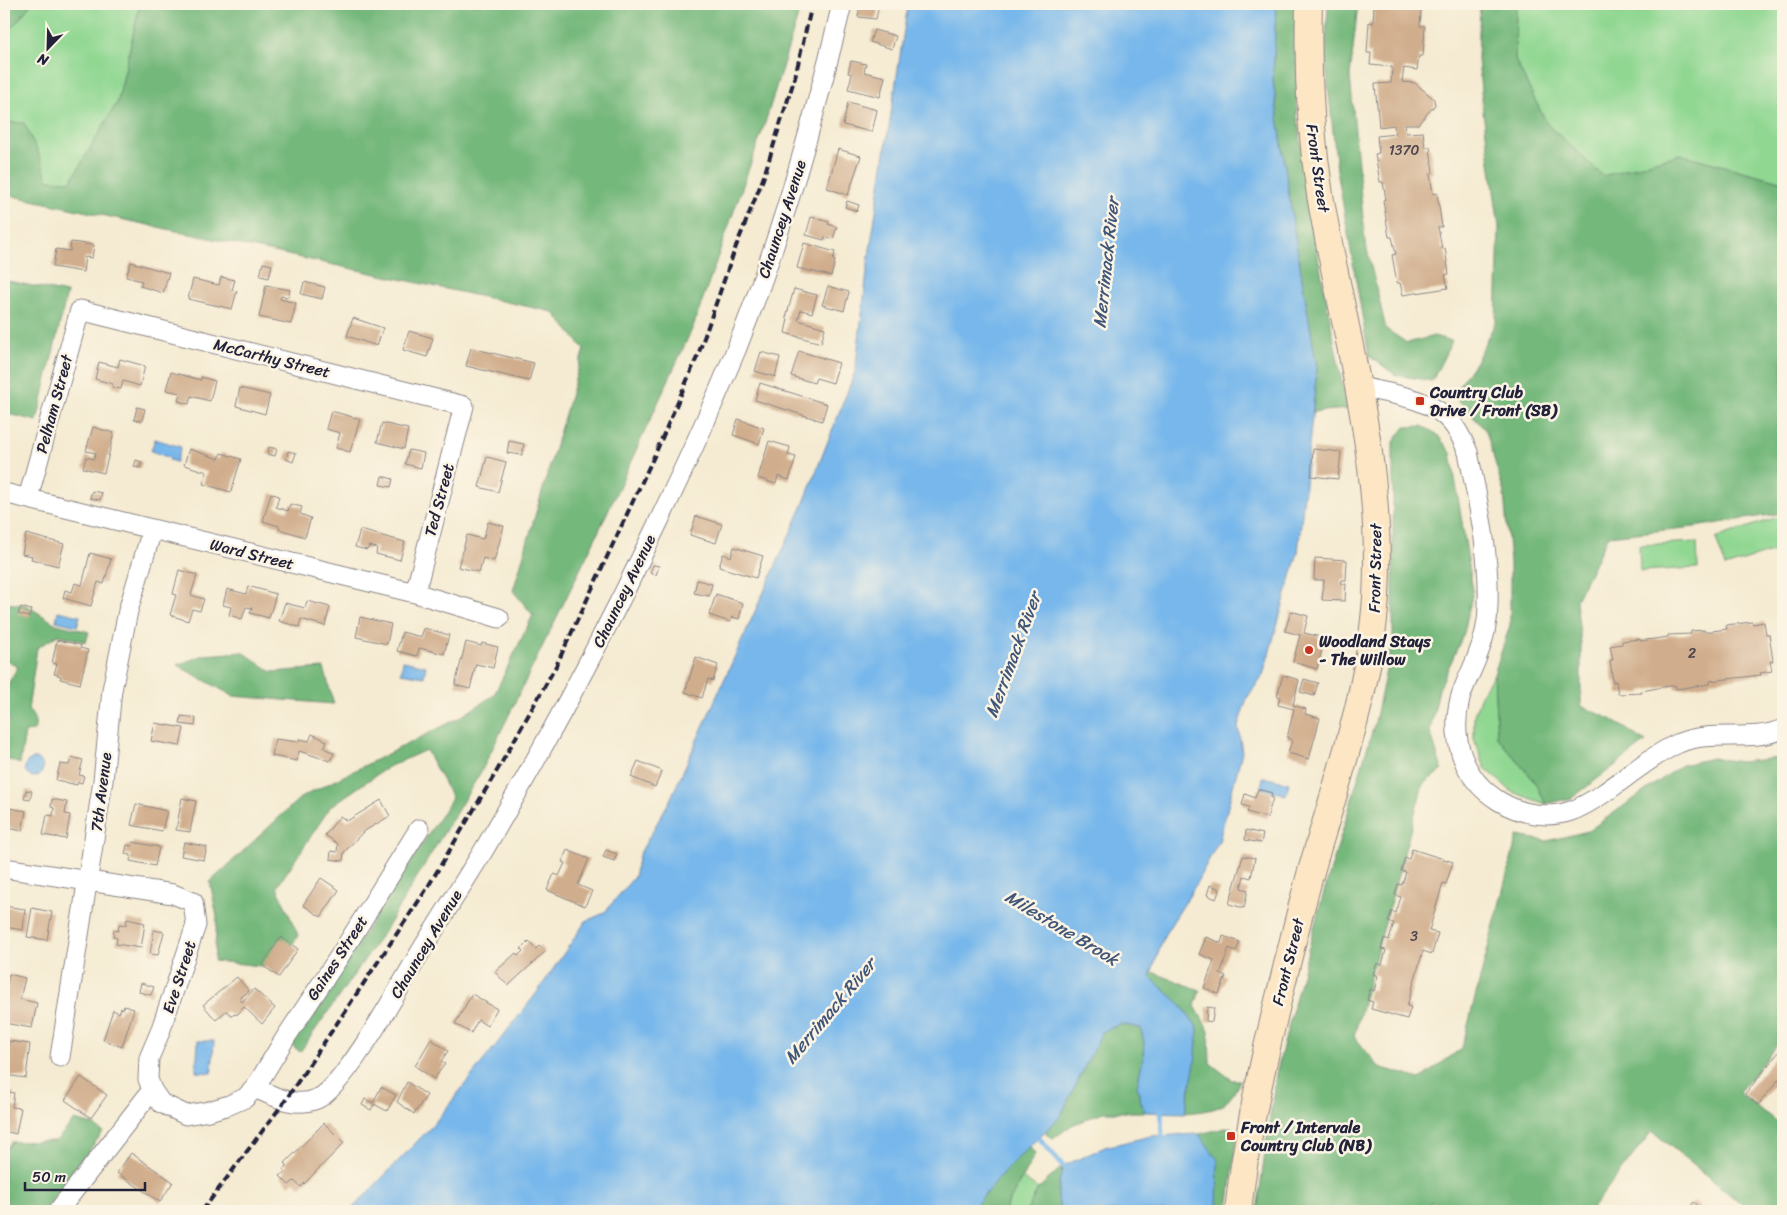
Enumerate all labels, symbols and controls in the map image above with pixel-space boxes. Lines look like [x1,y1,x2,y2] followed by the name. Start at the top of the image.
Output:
[22,22,72,72] north arrow
[33,46,53,73] text: N
[1297,122,1339,215] street label: Front Street
[1389,138,1419,163] house number: 1370
[749,156,815,282] street label: Chauncey Avenue
[1083,193,1129,330] water label: Merrimack River
[211,329,333,387] street label: McCarthy Street
[27,351,81,457] street label: Pelham Street
[1429,378,1558,425] place label: Country Club Drive / Front (SB)
[1414,395,1426,407] marker: Country Club Drive / Front (SB)
[415,460,463,540] street label: Ted Street
[1360,523,1390,613] street label: Front Street
[584,529,664,653] street label: Chauncey Avenue
[207,530,297,578] street label: Ward Street
[976,585,1052,722] water label: Merrimack River
[1319,627,1431,674] place label: Woodland Stays - The Willow
[1688,641,1696,666] house number: 2
[1303,644,1315,656] marker: Woodland Stays - The Willow
[82,750,120,833] street label: 7th Avenue
[999,881,1127,976] water label: Milestone Brook
[382,884,470,1004] street label: Chauncey Avenue
[298,910,376,1006] street label: Gaines Street
[1263,915,1313,1009] street label: Front Street
[1410,924,1418,949] house number: 3
[154,937,204,1017] street label: Eve Street
[776,948,887,1071] water label: Merrimack River
[1240,1113,1372,1160] place label: Front / Intervale Country Club (NB)
[1225,1130,1237,1142] marker: Front / Intervale Country Club (NB)
[25,1160,145,1192] scale bar
[32,1164,67,1190] text: 50 m

